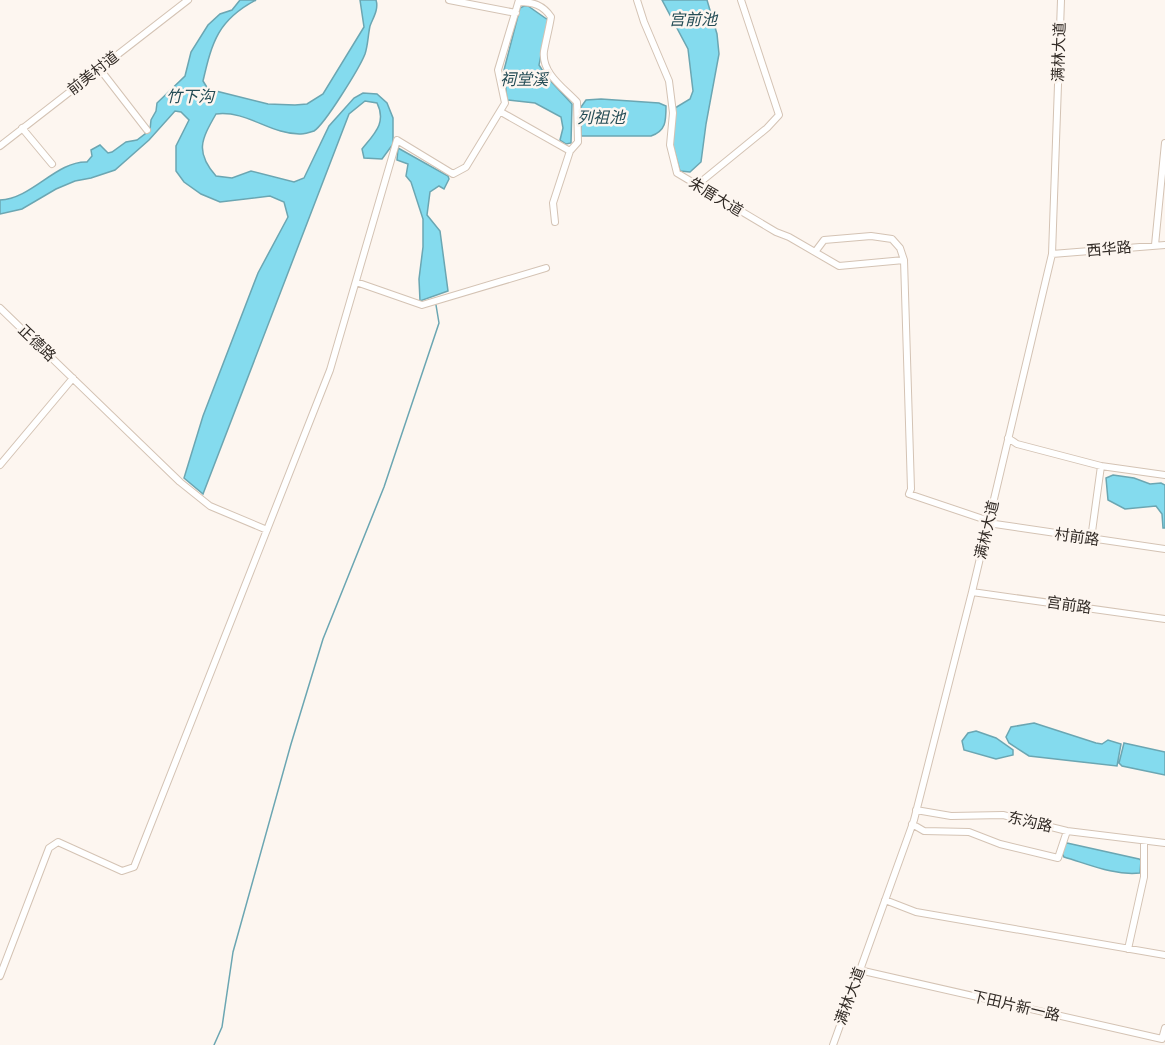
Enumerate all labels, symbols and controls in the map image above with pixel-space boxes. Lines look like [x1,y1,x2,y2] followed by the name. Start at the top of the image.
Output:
[669,8,719,30] water label: 宫前池
[1047,22,1069,82] street label: 满林大道
[63,46,122,99] street label: 前美村道
[500,68,550,90] water label: 祠堂溪
[166,85,216,107] water label: 竹下沟
[577,106,627,128] water label: 列祖池
[686,172,747,220] street label: 朱厝大道
[1086,236,1132,260] street label: 西华路
[15,319,61,365] street label: 正德路
[970,498,1003,561] street label: 满林大道
[1053,523,1101,549] street label: 村前路
[1045,591,1093,617] street label: 宫前路
[1006,806,1054,836] street label: 东沟路
[829,964,869,1027] street label: 满林大道
[970,985,1062,1025] street label: 下田片新一路

